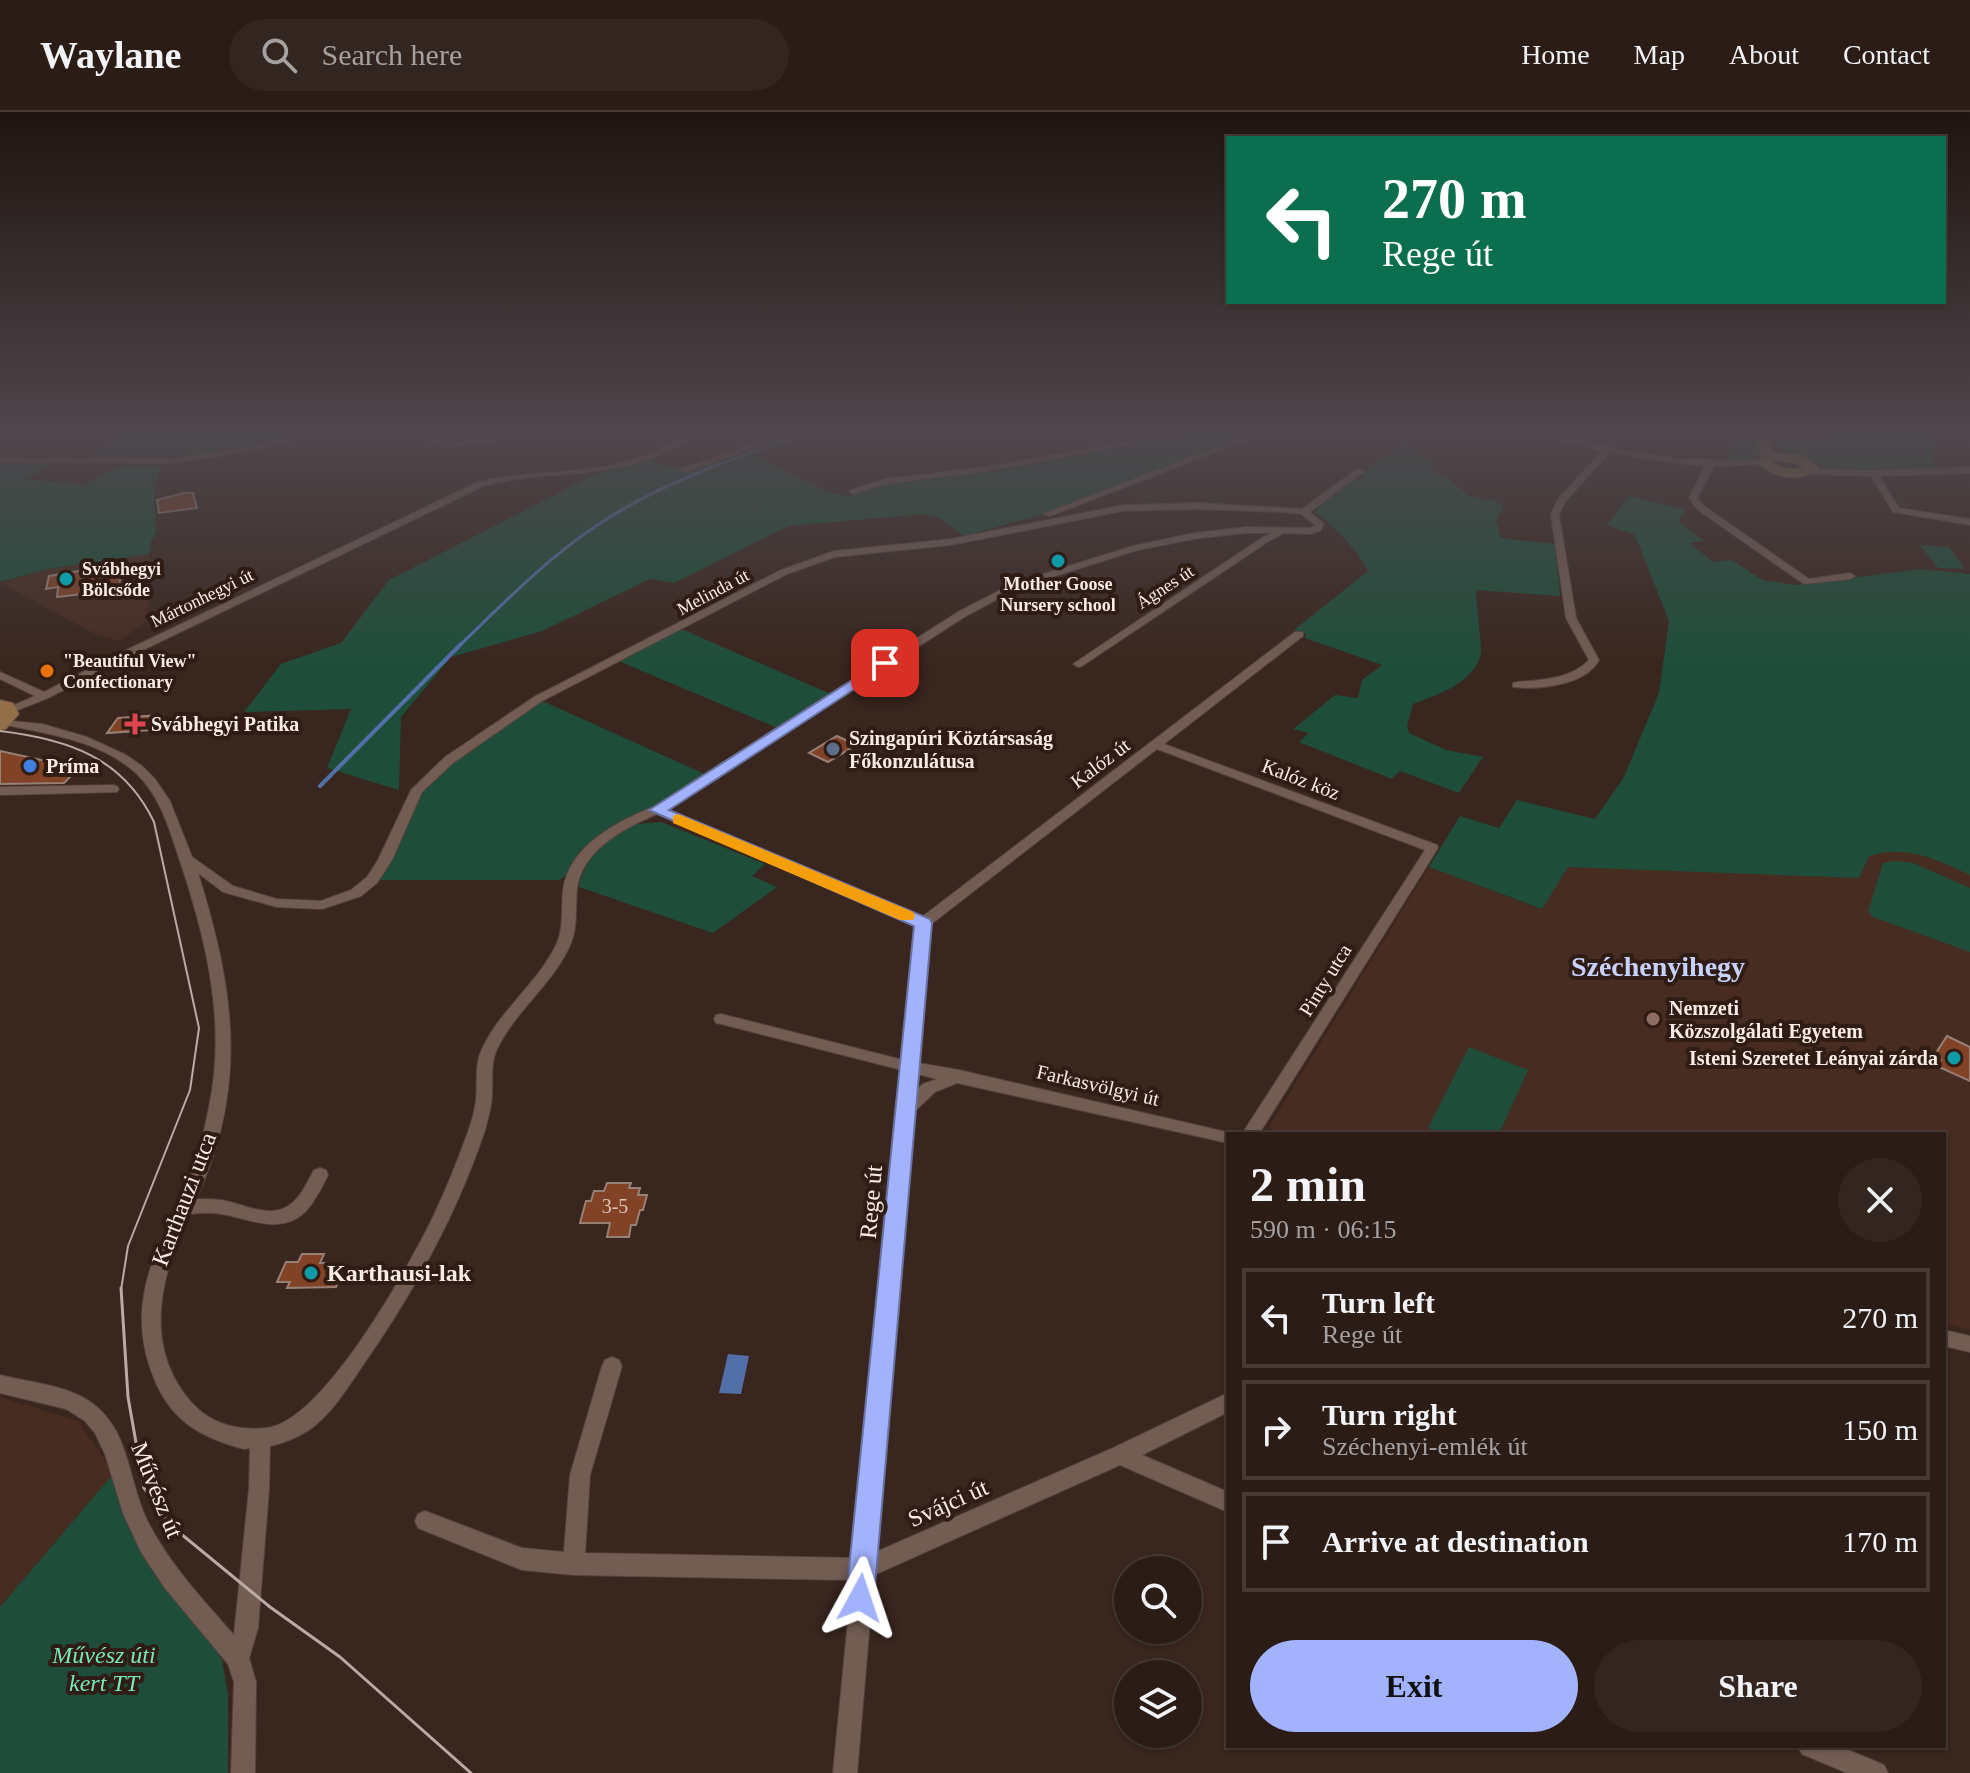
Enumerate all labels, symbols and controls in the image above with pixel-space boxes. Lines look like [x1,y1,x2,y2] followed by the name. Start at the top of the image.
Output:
[229,19,789,91] search box
[257,33,301,77] icon: search
[40,34,181,76] text: Waylane
[321,38,462,71] text: Search here
[1521,39,1590,70] text: Home
[1634,39,1685,70] text: Map
[1729,39,1799,70] text: About
[1843,39,1930,70] text: Contact
[1250,168,1354,272] icon: left
[1382,168,1527,230] text: 270 m
[1382,234,1493,274] text: Rege út
[1049,552,1067,570] marker: Mother Goose Nursery school
[82,559,161,600] place label: Svábhegyi Bölcsőde
[1132,560,1197,613] street label: Ágnes út
[148,565,256,631] street label: Mártonhegyi út
[674,565,752,619] street label: Melinda út
[57,570,75,588] marker: Svábhegyi Bölcsőde
[1000,574,1116,615] place label: Mother Goose Nursery school
[851,629,919,697] pin
[863,641,907,685] icon: arrive
[63,651,197,692] place label: "Beautiful View" Confectionary
[38,662,56,680] marker: "Beautiful View" Confectionary
[151,713,299,736] place label: Svábhegyi Patika
[126,715,144,733] marker: Svábhegyi Patika
[849,727,1053,772] place label: Szingapúri Köztársaság Főkonzulátusa
[1066,733,1134,792] street label: Kalóz út
[824,740,842,758] marker: Szingapúri Köztársaság Főkonzulátusa
[1259,754,1343,804] street label: Kalóz köz
[46,755,99,777] place label: Príma
[21,757,39,775] marker: Príma
[1294,940,1357,1021] street label: Pinty utca
[1571,951,1745,982] district label: Széchenyihegy
[1669,997,1863,1043] place label: Nemzeti Közszolgálati Egyetem
[1644,1010,1662,1028] marker: Nemzeti Közszolgálati Egyetem
[1689,1047,1938,1070] place label: Isteni Szeretet Leányai zárda
[1945,1049,1963,1067] marker: Isteni Szeretet Leányai zárda
[1034,1060,1162,1111] street label: Farkasvölgyi út
[147,1128,221,1269] street label: Karthauzi utca
[1250,1158,1366,1211] text: 2 min
[1838,1158,1922,1242] button: close
[855,1164,887,1240] street label: Rege út
[602,1195,628,1217] house number: 3-5
[1250,1215,1397,1244] text: 590 m · 06:15
[327,1260,472,1286] place label: Karthausi-lak
[302,1264,320,1282] marker: Karthausi-lak
[1322,1286,1435,1319] text: Turn left
[1254,1296,1298,1340] icon: left
[1842,1301,1918,1334] text: 270 m
[1322,1320,1402,1349] text: Rege út
[1322,1398,1457,1431] text: Turn right
[1254,1408,1298,1452] icon: right
[1842,1413,1918,1446] text: 150 m
[1322,1432,1528,1461] text: Széchenyi-emlék út
[126,1438,188,1542] street label: Művész út
[904,1474,992,1532] street label: Svájci út
[1254,1520,1298,1564] icon: arrive
[1322,1525,1589,1558] text: Arrive at destination
[1842,1525,1918,1558] text: 170 m
[818,1556,902,1640] position arrow
[1114,1556,1202,1748] map controls
[1114,1556,1202,1644] button: search
[1250,1640,1578,1732] button: Exit
[1594,1640,1922,1732] button: Share
[51,1642,156,1696] park label: Művész úti kert TT
[1114,1660,1202,1748] button: layers

